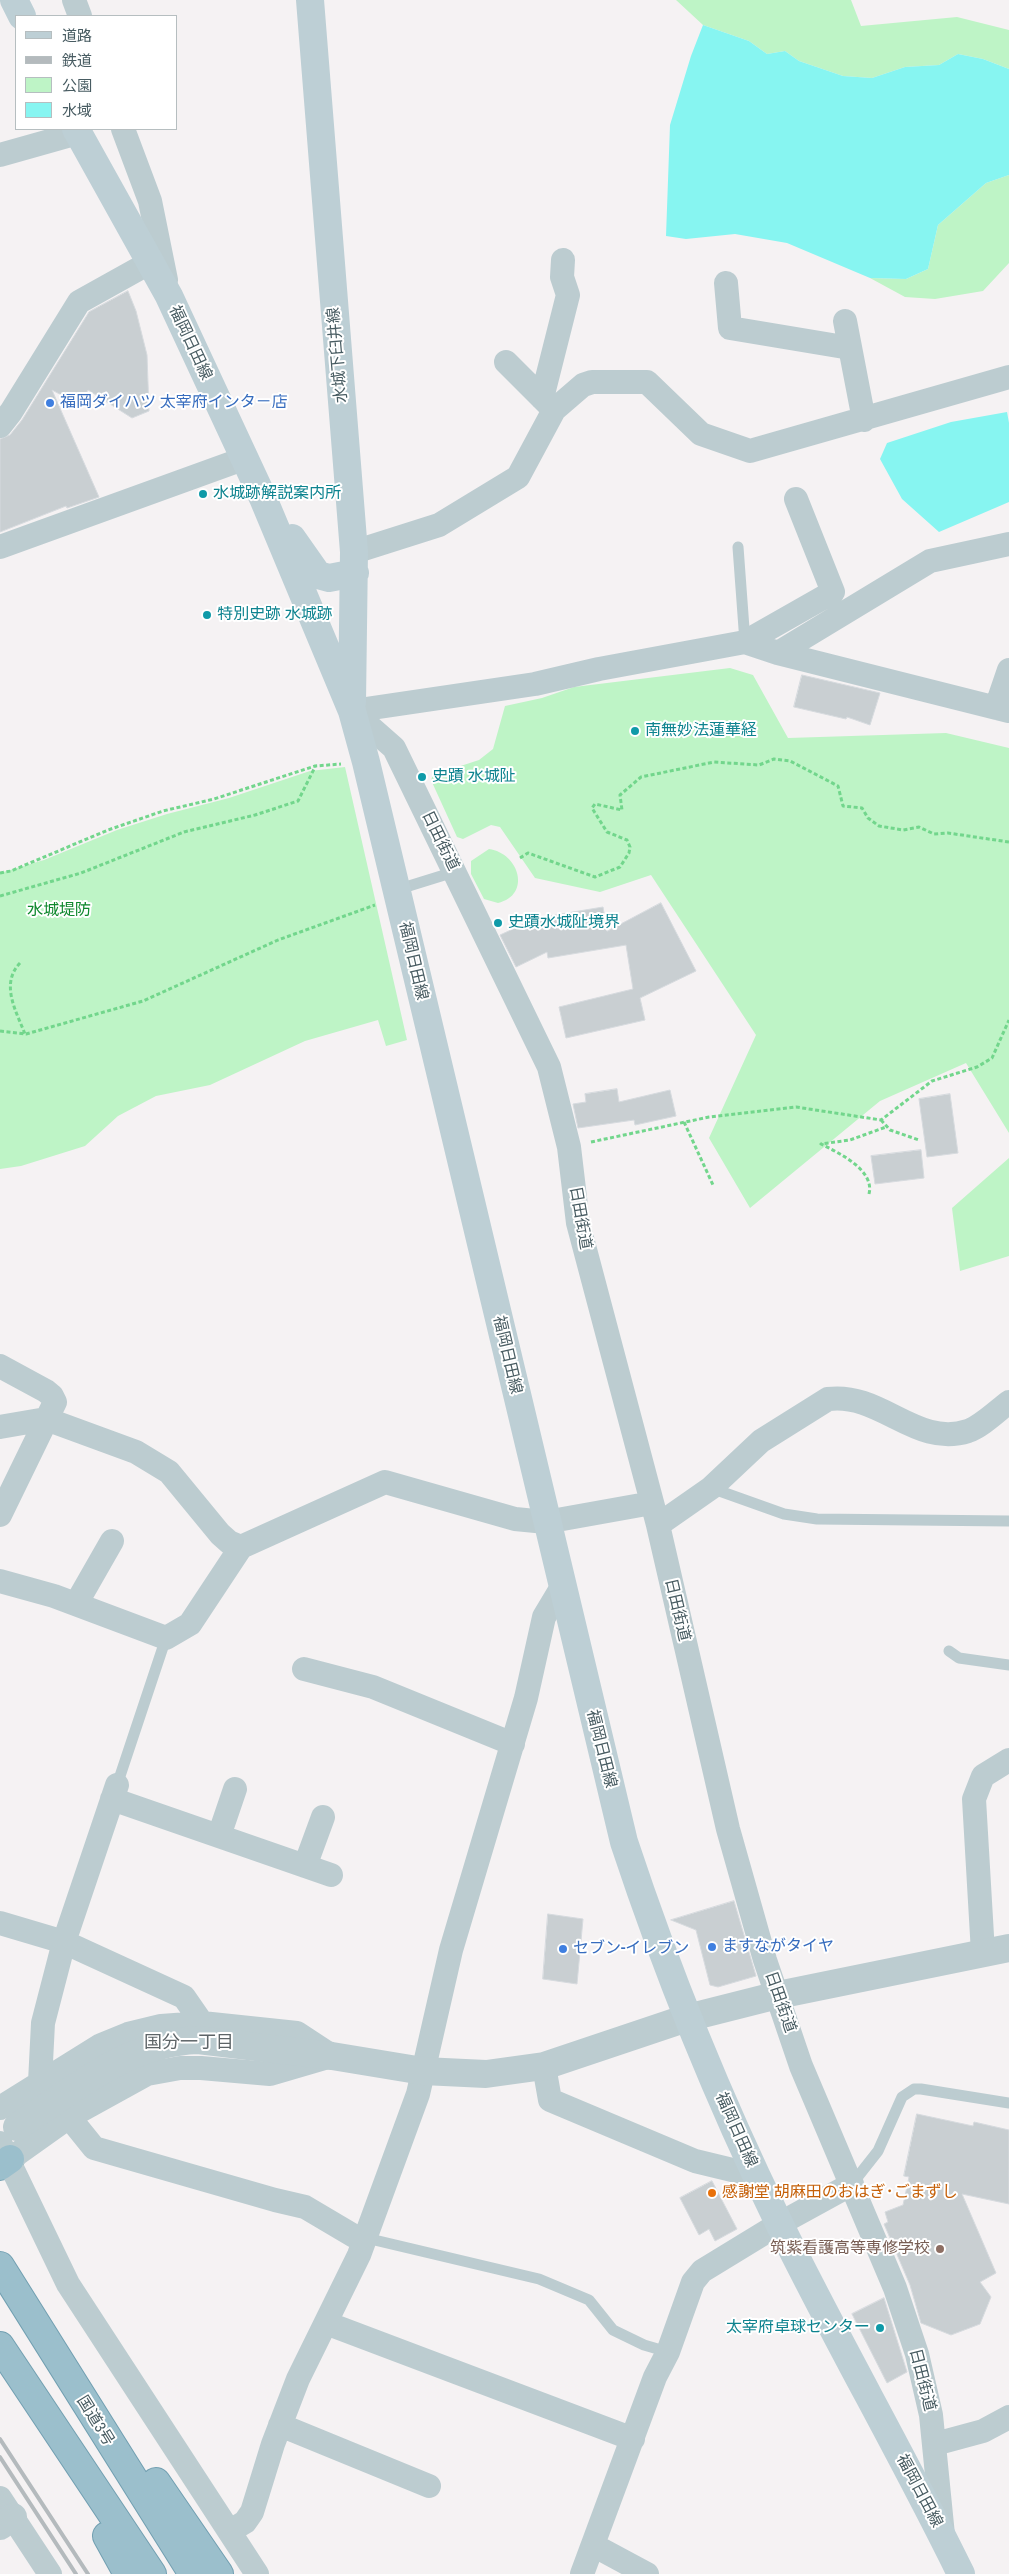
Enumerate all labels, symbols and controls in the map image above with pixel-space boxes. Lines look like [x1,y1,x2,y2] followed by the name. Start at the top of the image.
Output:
[15,15,178,130] legend
[62,25,92,46] text: 道路
[62,50,92,71] text: 鉄道
[62,75,92,96] text: 公園
[62,100,92,121] text: 水域
[164,303,216,383] street label: 福岡日田線
[324,306,352,404] street label: 水城下臼井線
[60,393,288,413] place label: 福岡ダイハツ 太宰府インタ－店
[44,397,56,409] marker: 福岡ダイハツ 太宰府インタ－店
[213,484,341,504] place label: 水城跡解説案内所
[197,488,209,500] marker: 水城跡解説案内所
[217,605,333,625] place label: 特別史跡 水城跡
[201,609,213,621] marker: 特別史跡 水城跡
[645,721,757,741] place label: 南無妙法蓮華経
[629,725,641,737] marker: 南無妙法蓮華経
[432,767,516,787] place label: 史蹟 水城阯
[416,771,428,783] marker: 史蹟 水城阯
[417,808,463,874] street label: 日田街道
[27,901,91,921] park label: 水城堤防
[508,913,620,933] place label: 史蹟水城阯境界
[492,917,504,929] marker: 史蹟水城阯境界
[395,920,431,1002] street label: 福岡日田線
[565,1185,595,1251] street label: 日田街道
[489,1314,525,1396] street label: 福岡日田線
[660,1577,694,1643] street label: 日田街道
[582,1708,620,1790] street label: 福岡日田線
[722,1937,834,1957] place label: ますながタイヤ
[573,1939,689,1959] place label: セブン-イレブン
[706,1941,718,1953] marker: ますながタイヤ
[557,1943,569,1955] marker: セブン-イレブン
[761,1969,799,2035] street label: 日田街道
[144,2032,234,2054] district label: 国分一丁目
[711,2090,761,2170] street label: 福岡日田線
[722,2183,958,2203] place label: 感謝堂 胡麻田のおはぎ･ごまずし
[706,2187,718,2199] marker: 感謝堂 胡麻田のおはぎ･ごまずし
[770,2239,930,2259] place label: 筑紫看護高等専修学校
[934,2243,946,2255] marker: 筑紫看護高等専修学校
[726,2318,870,2338] place label: 太宰府卓球センター
[874,2322,886,2334] marker: 太宰府卓球センター
[905,2347,939,2413] street label: 日田街道
[72,2392,118,2450] street label: 国道3号
[892,2451,946,2531] street label: 福岡日田線

